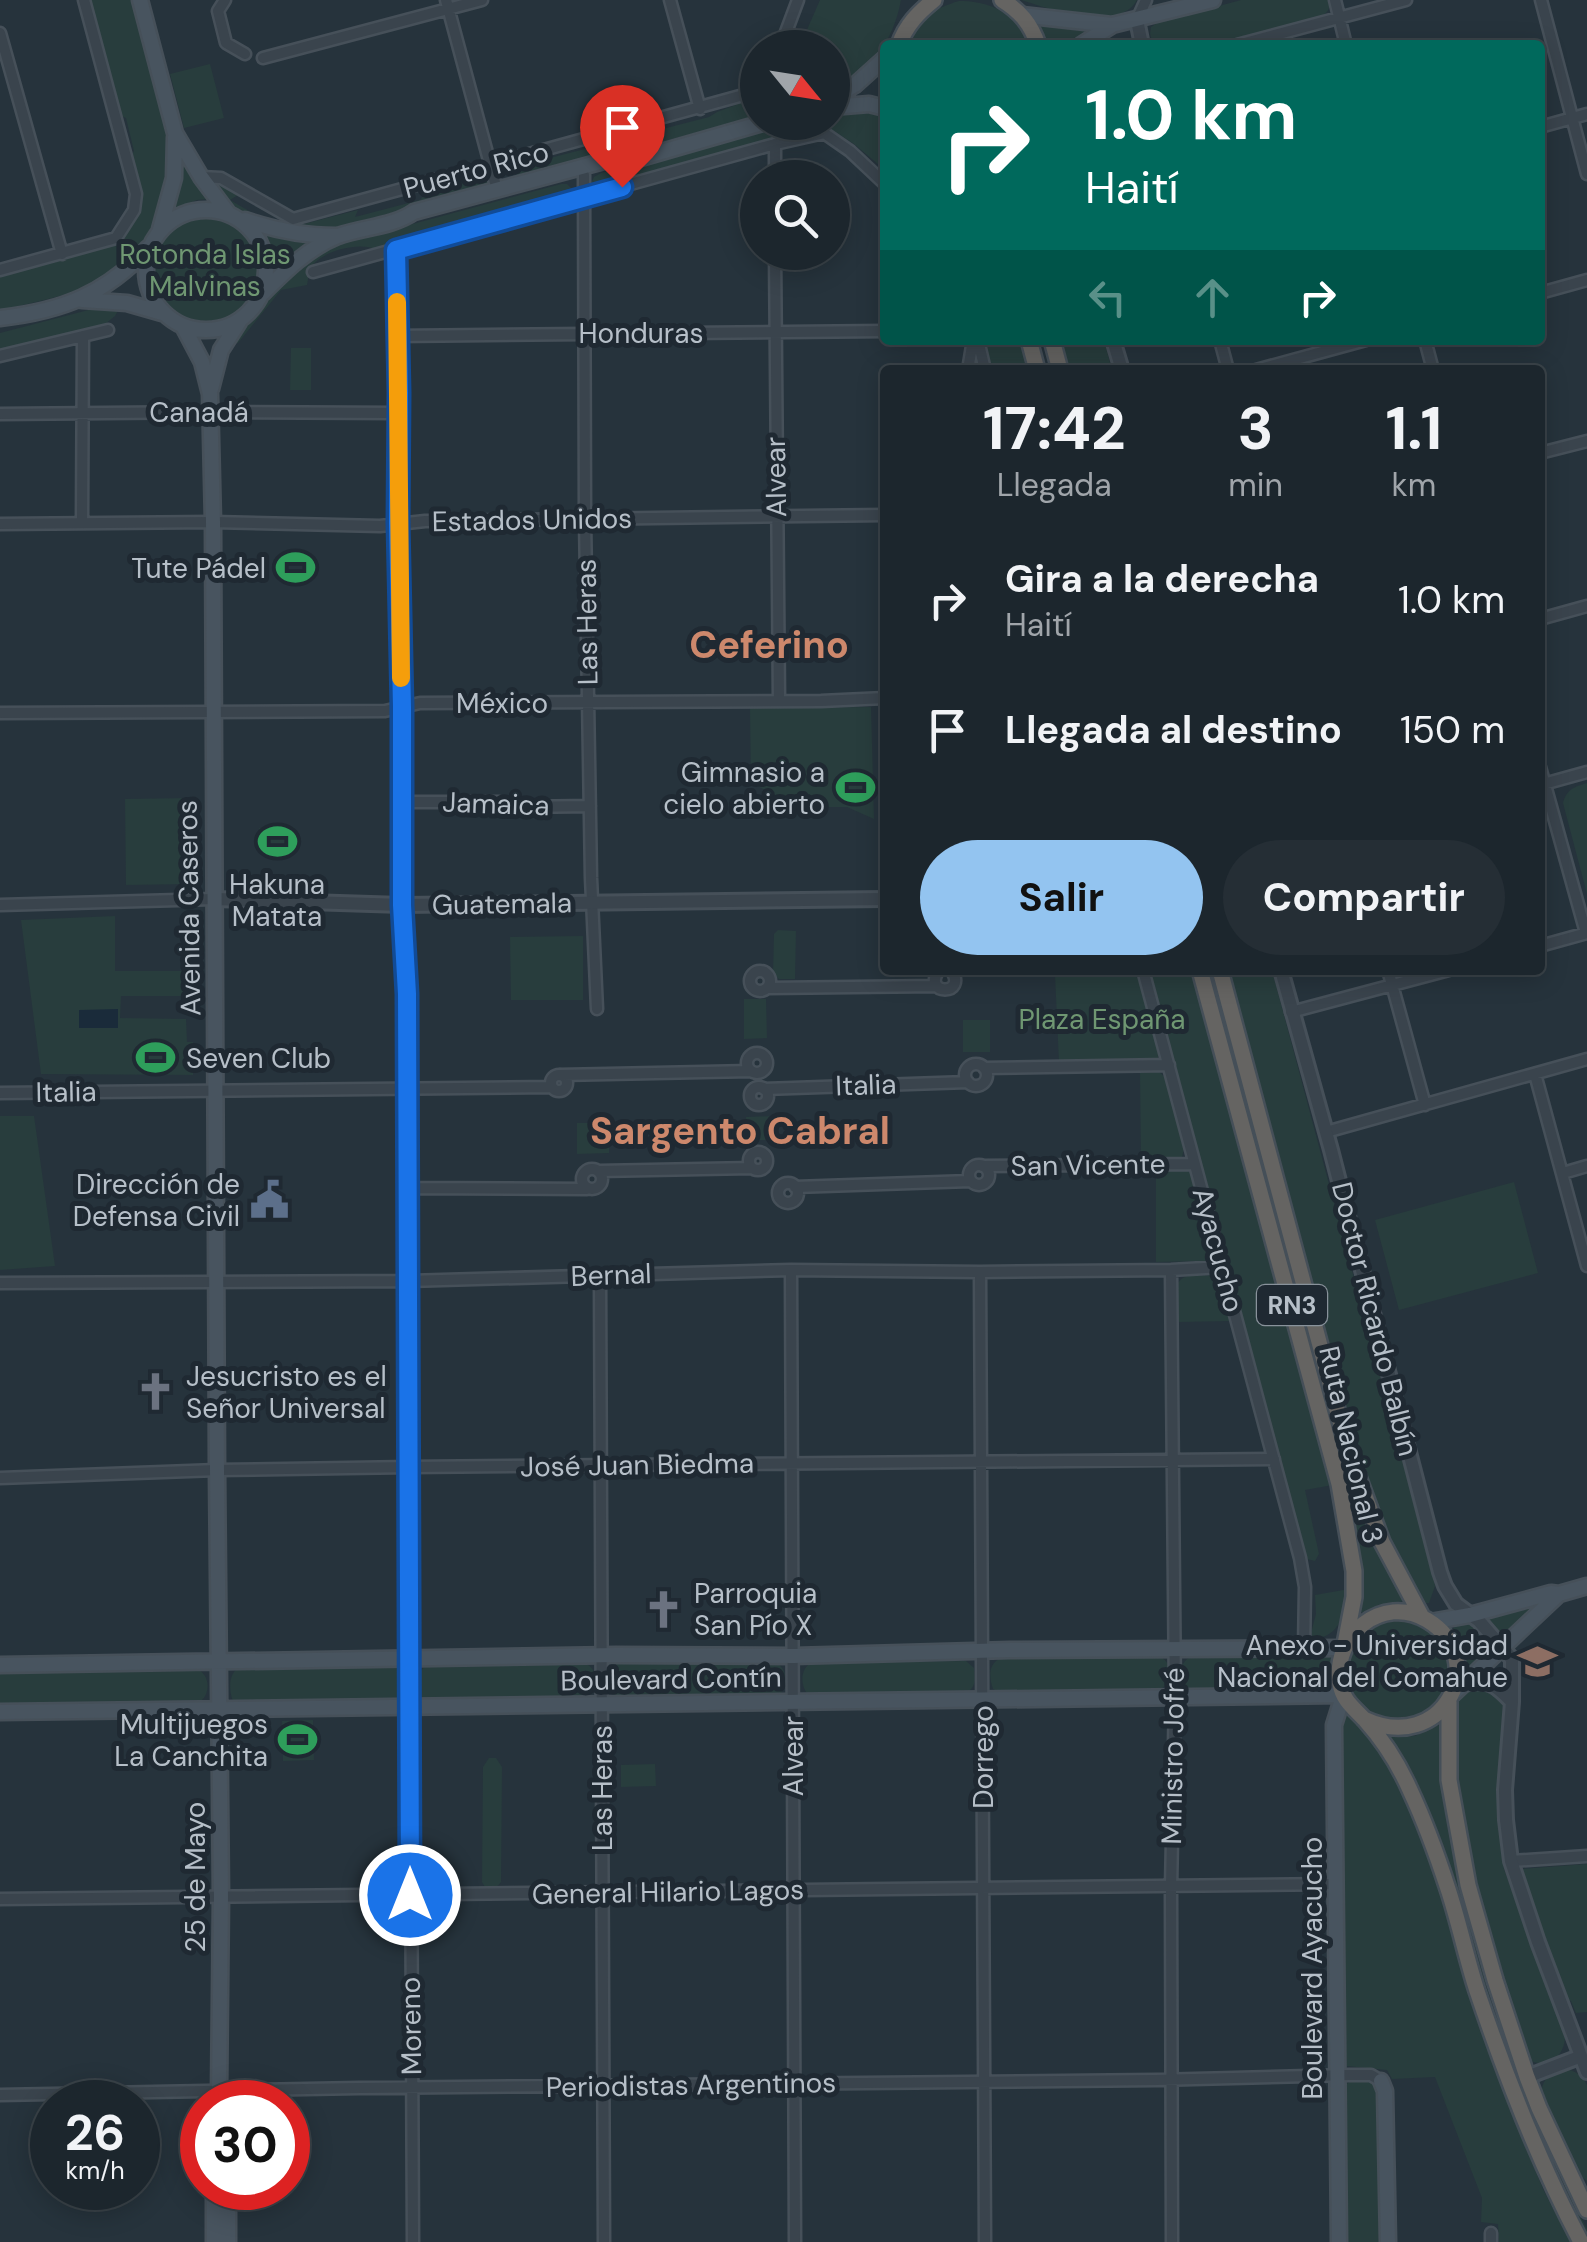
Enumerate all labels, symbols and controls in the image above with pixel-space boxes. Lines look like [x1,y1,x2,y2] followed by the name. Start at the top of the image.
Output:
[740,30,850,140] north arrow
[740,30,850,270] map controls
[1085,70,1297,161] text: 1.0 km
[920,80,1050,210] icon: right
[580,85,665,188] pin
[595,100,650,155] icon: arrive
[399,133,553,207] street label: Puerto Rico
[1085,158,1179,217] text: Haití
[740,160,850,270] button: search
[119,236,291,305] park label: Rotonda Islas Malvinas
[1080,270,1135,325] icon: left
[1185,270,1240,325] icon: ahead
[1290,270,1345,325] icon: right
[579,315,704,352] street label: Honduras
[983,389,1126,468] text: 17:42
[1237,389,1274,468] text: 3
[1386,389,1442,468] text: 1.1
[149,394,249,431] street label: Canadá
[757,436,795,518] street label: Alvear
[997,464,1112,506] text: Llegada
[1228,464,1283,506] text: min
[1392,464,1436,506] text: km
[431,500,633,540] street label: Estados Unidos
[275,547,317,589] sports icon: Tute Pádel
[131,550,266,587] place label: Tute Pádel
[1005,554,1319,604] text: Gira a la derecha
[567,559,607,685] street label: Las Heras
[920,573,975,628] icon: right
[1398,575,1505,625] text: 1.0 km
[1005,604,1072,646] text: Haití
[689,620,849,670] district label: Ceferino
[456,685,548,722] street label: México
[920,703,975,758] icon: arrive
[1005,705,1342,755] text: Llegada al destino
[1400,705,1505,755] text: 150 m
[663,754,825,823] place label: Gimnasio a cielo abierto
[834,767,876,809] sports icon: Gimnasio a cielo abierto
[442,784,550,824] street label: Jamaica
[169,800,209,1016] street label: Avenida Caseros
[256,821,298,863] sports icon: Hakuna Matata
[920,840,1203,955] button: Salir
[1223,840,1505,955] button: Compartir
[229,866,325,935] place label: Hakuna Matata
[432,884,572,924] street label: Guatemala
[1018,1001,1186,1038] park label: Plaza España
[135,1037,177,1079] sports icon: Seven Club
[186,1040,331,1077] place label: Seven Club
[835,1065,897,1105] street label: Italia
[35,1073,97,1111] street label: Italia
[590,1106,890,1156] district label: Sargento Cabral
[1010,1145,1166,1185] street label: San Vicente
[73,1166,240,1235] place label: Dirección de Defensa Civil
[1323,1178,1427,1460] street label: Doctor Ricardo Balbín
[249,1179,291,1221] public building icon: Dirección de Defensa Civil
[1184,1184,1252,1316] street label: Ayacucho
[570,1255,652,1295] street label: Bernal
[1257,1285,1327,1325] road number: RN3
[1310,1343,1392,1547] street label: Ruta Nacional 3
[186,1358,387,1427] place label: Jesucristo es el Señor Universal
[135,1371,177,1413] church icon: Jesucristo es el Señor Universal
[520,1444,754,1486] street label: José Juan Biedma
[694,1575,817,1644] place label: Parroquia San Pío X
[643,1588,685,1630] church icon: Parroquia San Pío X
[1217,1627,1508,1696] place label: Anexo - Universidad Nacional del Comahue
[1517,1640,1559,1682] school or university icon: Anexo - Universidad Nacional del Comahue
[560,1659,782,1699] street label: Boulevard Contín
[1153,1667,1193,1845] street label: Ministro Jofré
[965,1705,1002,1809] street label: Dorrego
[114,1706,268,1775] place label: Multijuegos La Canchita
[775,1716,812,1796] street label: Alvear
[277,1719,319,1761] sports icon: Multijuegos La Canchita
[584,1725,621,1851] street label: Las Heras
[177,1802,214,1952] street label: 25 de Mayo
[1294,1837,1331,2099] street label: Boulevard Ayacucho
[358,1843,462,1947] position arrow
[531,1871,805,1913] street label: General Hilario Lagos
[392,1976,430,2076] street label: Moreno
[545,2064,837,2106] street label: Periodistas Argentinos
[180,2080,310,2210] speed limit sign: 30
[65,2100,125,2166] text: 26
[65,2154,125,2187] text: km/h

